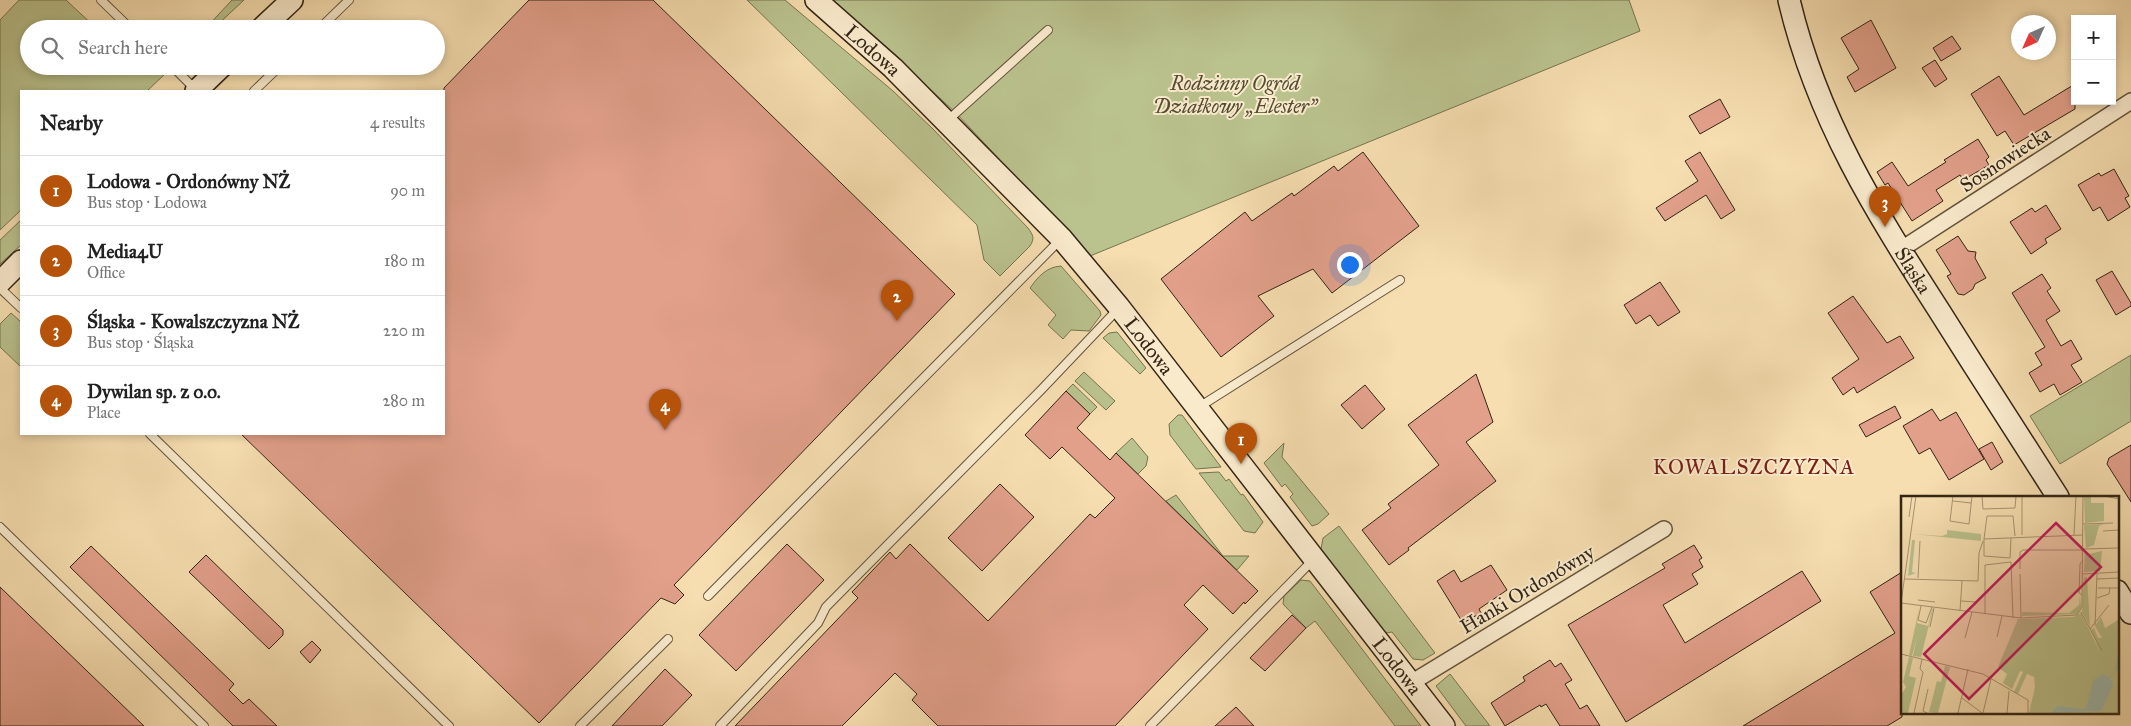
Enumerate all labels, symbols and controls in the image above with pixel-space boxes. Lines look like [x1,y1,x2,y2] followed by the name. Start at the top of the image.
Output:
[2011,15,2056,60] north arrow
[2071,15,2116,105] map controls
[2071,15,2116,60] button: +
[840,19,907,82] street label: Lodowa
[20,20,445,75] search box
[38,34,66,62] icon: search
[78,36,168,59] text: Search here
[2071,60,2116,105] button: −
[1153,71,1319,118] park label: Rodzinny Ogród Działkowy „Elester”
[40,110,103,136] text: Nearby
[370,113,425,132] text: 4 results
[1955,121,2055,197] street label: Sosnowiecka
[87,170,290,193] text: Lodowa - Ordonówny NŻ
[53,181,59,200] text: 1
[390,181,425,200] text: 90 m
[1869,186,1901,227] pin: 3
[87,193,207,212] text: Bus stop · Lodowa
[87,240,163,263] text: Media4U
[1890,241,1937,298] street label: Śląska
[52,251,60,270] text: 2
[384,251,425,270] text: 180 m
[1337,252,1363,278] your location
[87,263,125,282] text: Office
[881,280,913,321] pin: 2
[87,310,300,333] text: Śląska - Kowalszczyzna NŻ
[1119,312,1179,380] street label: Lodowa
[53,321,59,340] text: 3
[383,321,425,340] text: 220 m
[87,333,194,352] text: Bus stop · Śląska
[87,380,221,403] text: Dywilan sp. z o.o.
[649,389,681,430] pin: 4
[52,391,60,410] text: 4
[382,391,425,410] text: 280 m
[87,403,121,422] text: Place
[1225,423,1257,464] pin: 1
[1653,454,1855,480] district label: KOWALSZCZYZNA
[1901,496,2118,714] inset map
[1455,539,1599,639] street label: Hanki Ordonówny
[1367,632,1428,700] street label: Lodowa

